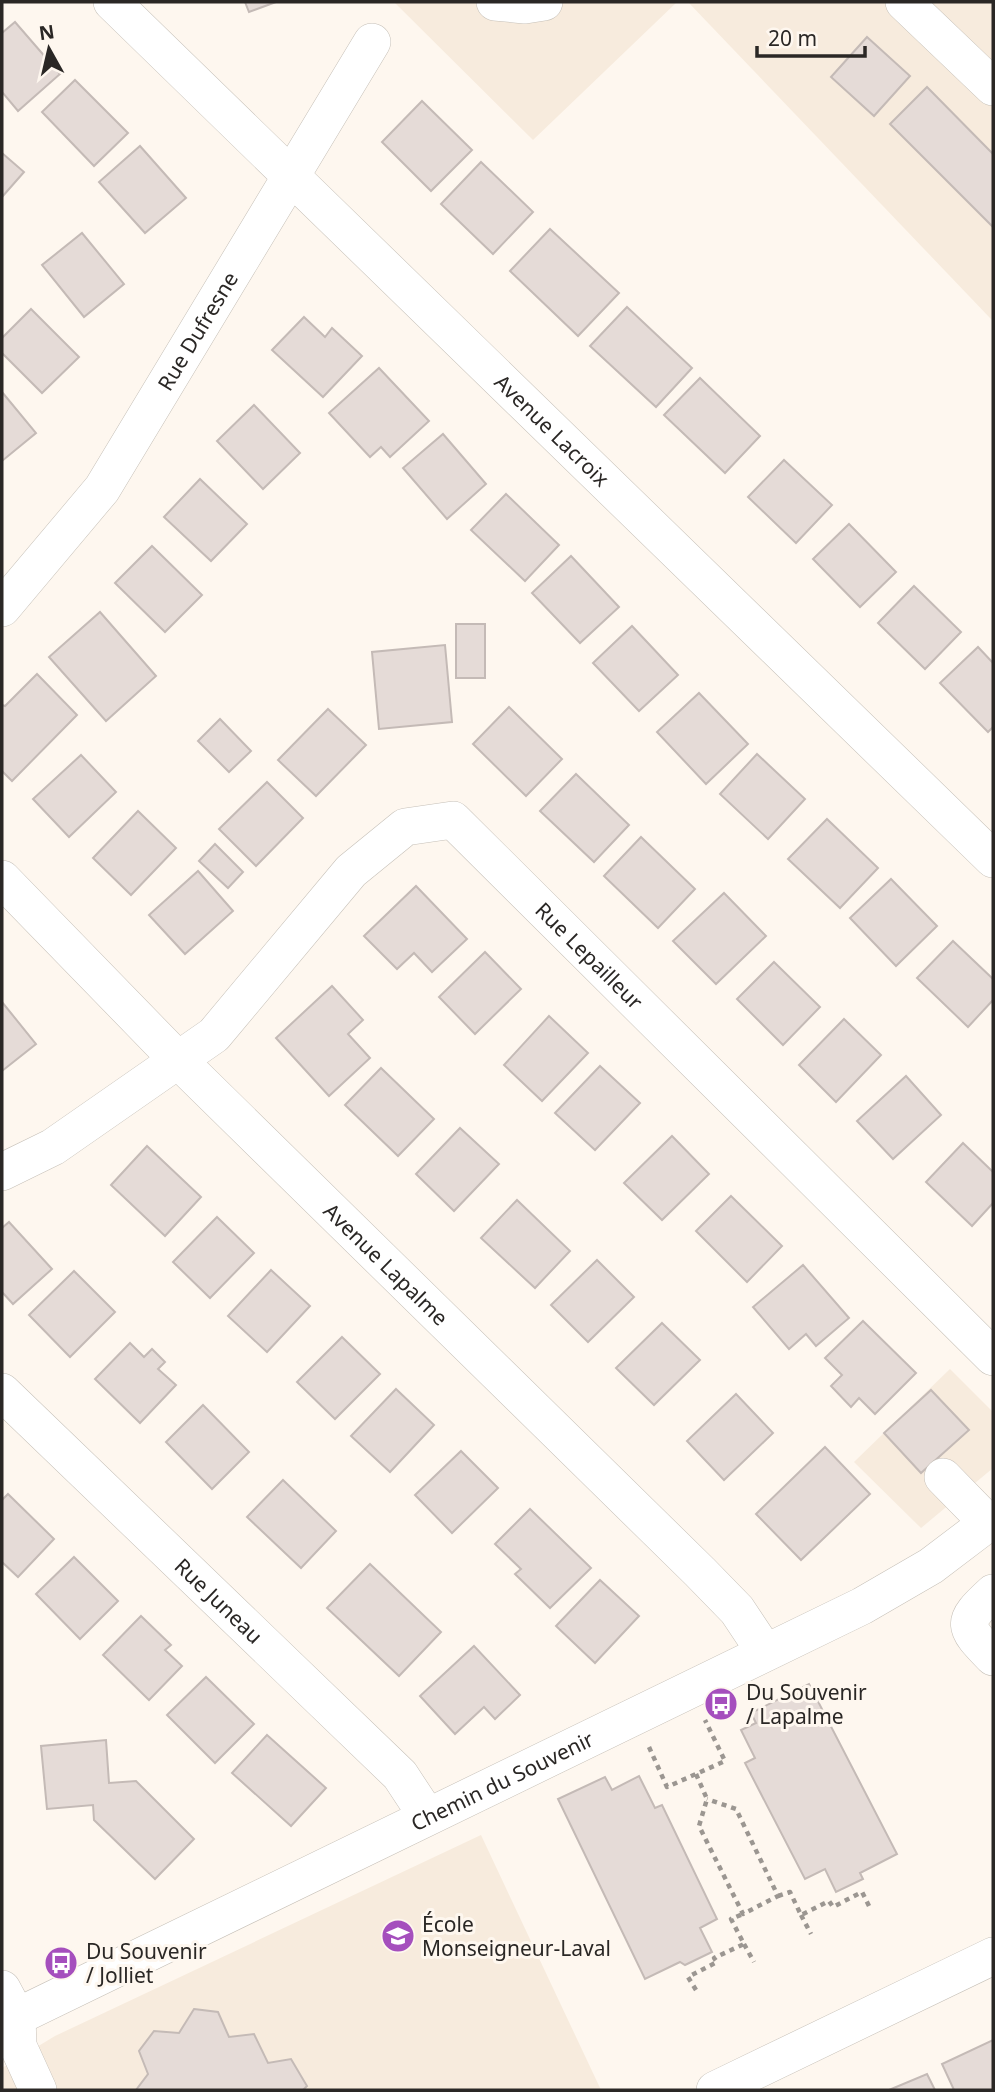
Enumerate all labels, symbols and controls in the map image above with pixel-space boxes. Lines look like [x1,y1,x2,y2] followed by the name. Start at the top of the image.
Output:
[14,14,84,84] north arrow
[757,14,866,58] scale bar
[37,18,56,46] text: N
[768,24,817,52] text: 20 m
[151,266,244,396] street label: Rue Dufresne
[489,368,616,492] street label: Avenue Lacroix
[530,896,649,1015] street label: Rue Lepailleur
[318,1197,454,1331] street label: Avenue Lapalme
[169,1552,269,1650] street label: Rue Juneau
[746,1678,867,1730] place label: Du Souvenir / Lapalme
[702,1685,740,1723] bus stop icon: Du Souvenir / Lapalme
[406,1725,598,1837] street label: Chemin du Souvenir
[422,1910,611,1962] place label: École Monseigneur-Laval
[379,1917,417,1955] school or university icon: École Monseigneur-Laval
[86,1937,207,1989] place label: Du Souvenir / Jolliet
[42,1944,80,1982] bus stop icon: Du Souvenir / Jolliet

